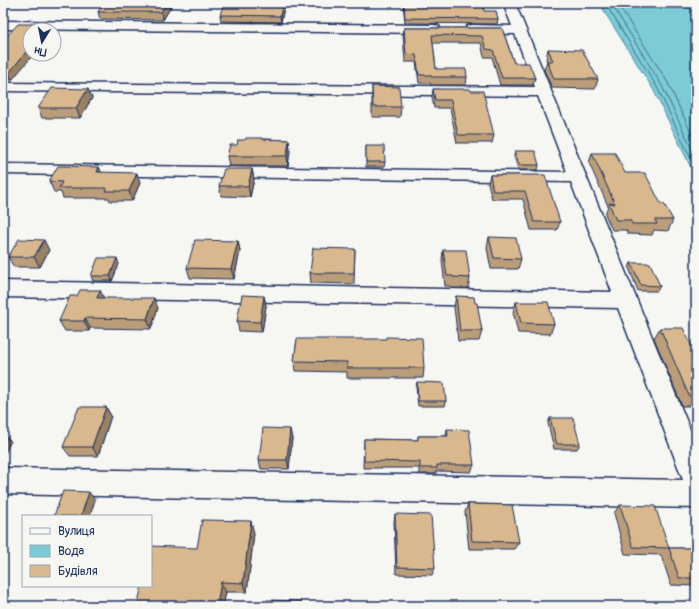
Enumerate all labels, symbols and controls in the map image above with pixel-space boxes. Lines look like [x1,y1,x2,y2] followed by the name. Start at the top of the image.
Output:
[22,22,62,62] north arrow
[33,44,47,59] text: Пн
[22,515,152,587] legend
[58,524,95,539] text: Вулиця
[58,544,84,559] text: Вода
[58,564,98,579] text: Будівля

